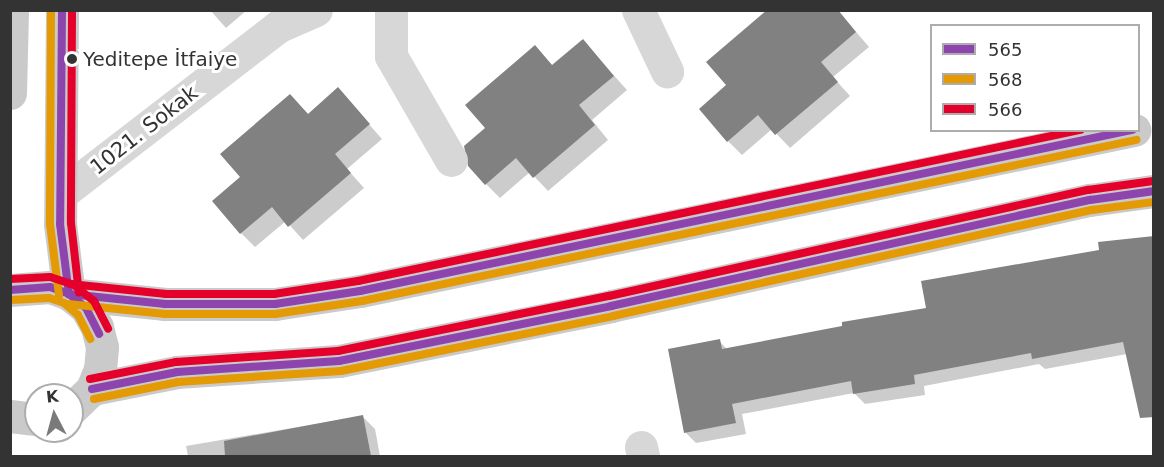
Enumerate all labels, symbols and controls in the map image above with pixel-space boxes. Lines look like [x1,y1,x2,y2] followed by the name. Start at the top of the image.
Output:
[930,24,1140,132] legend
[988,39,1022,60] text: 565
[83,47,237,71] place label: Yeditepe İtfaiye
[66,53,78,65] marker: Yeditepe İtfaiye
[988,69,1022,90] text: 568
[85,80,203,180] street label: 1021. Sokak
[988,99,1022,120] text: 566
[24,383,84,443] north arrow
[45,386,59,407] text: K

